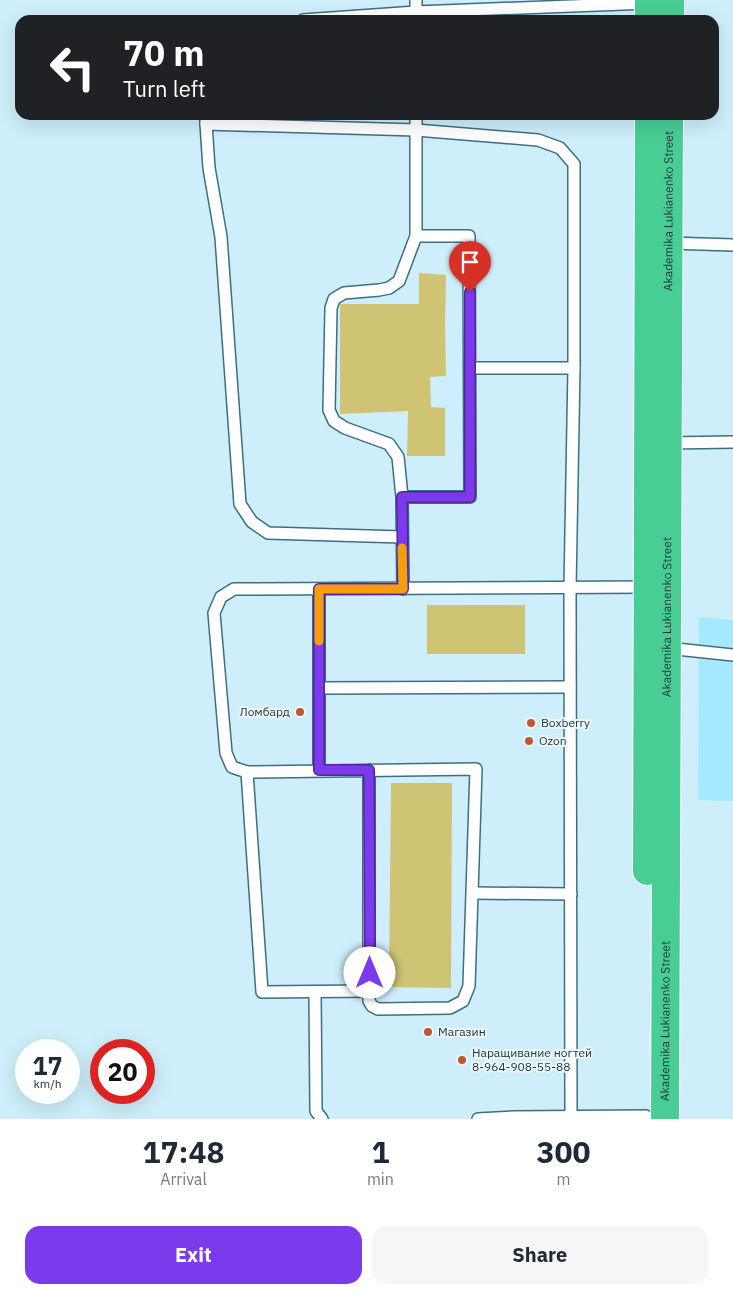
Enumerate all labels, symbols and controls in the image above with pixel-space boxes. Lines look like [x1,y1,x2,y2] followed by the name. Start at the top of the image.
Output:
[123,30,205,76] text: 70 m
[40,35,105,100] icon: left
[123,74,206,103] text: Turn left
[660,131,676,291] street label: Akademika Lukianenko Street
[449,241,491,292] pin
[456,248,484,276] icon: arrive
[659,537,674,697] street label: Akademika Lukianenko Street
[239,704,290,719] place label: Ломбард
[294,706,306,718] marker: Ломбард
[541,715,590,730] place label: Boxberry
[525,717,537,729] marker: Boxberry
[539,733,566,748] place label: Ozon
[523,735,535,747] marker: Ozon
[657,941,673,1101] street label: Akademika Lukianenko Street
[343,946,395,998] position arrow
[438,1024,486,1039] place label: Магазин
[422,1026,434,1038] marker: Магазин
[90,1039,155,1104] speed limit sign: 20
[472,1045,592,1074] place label: Наращивание ногтей 8-964-908-55-88
[32,1049,63,1082] text: 17
[456,1054,468,1066] marker: Наращивание ногтей 8-964-908-55-88
[33,1076,62,1091] text: km/h
[143,1132,224,1171] text: 17:48
[371,1132,389,1171] text: 1
[536,1132,590,1171] text: 300
[160,1169,207,1189] text: Arrival
[367,1169,394,1189] text: min
[556,1169,570,1189] text: m
[25,1226,362,1284] button: Exit
[372,1226,708,1284] button: Share

